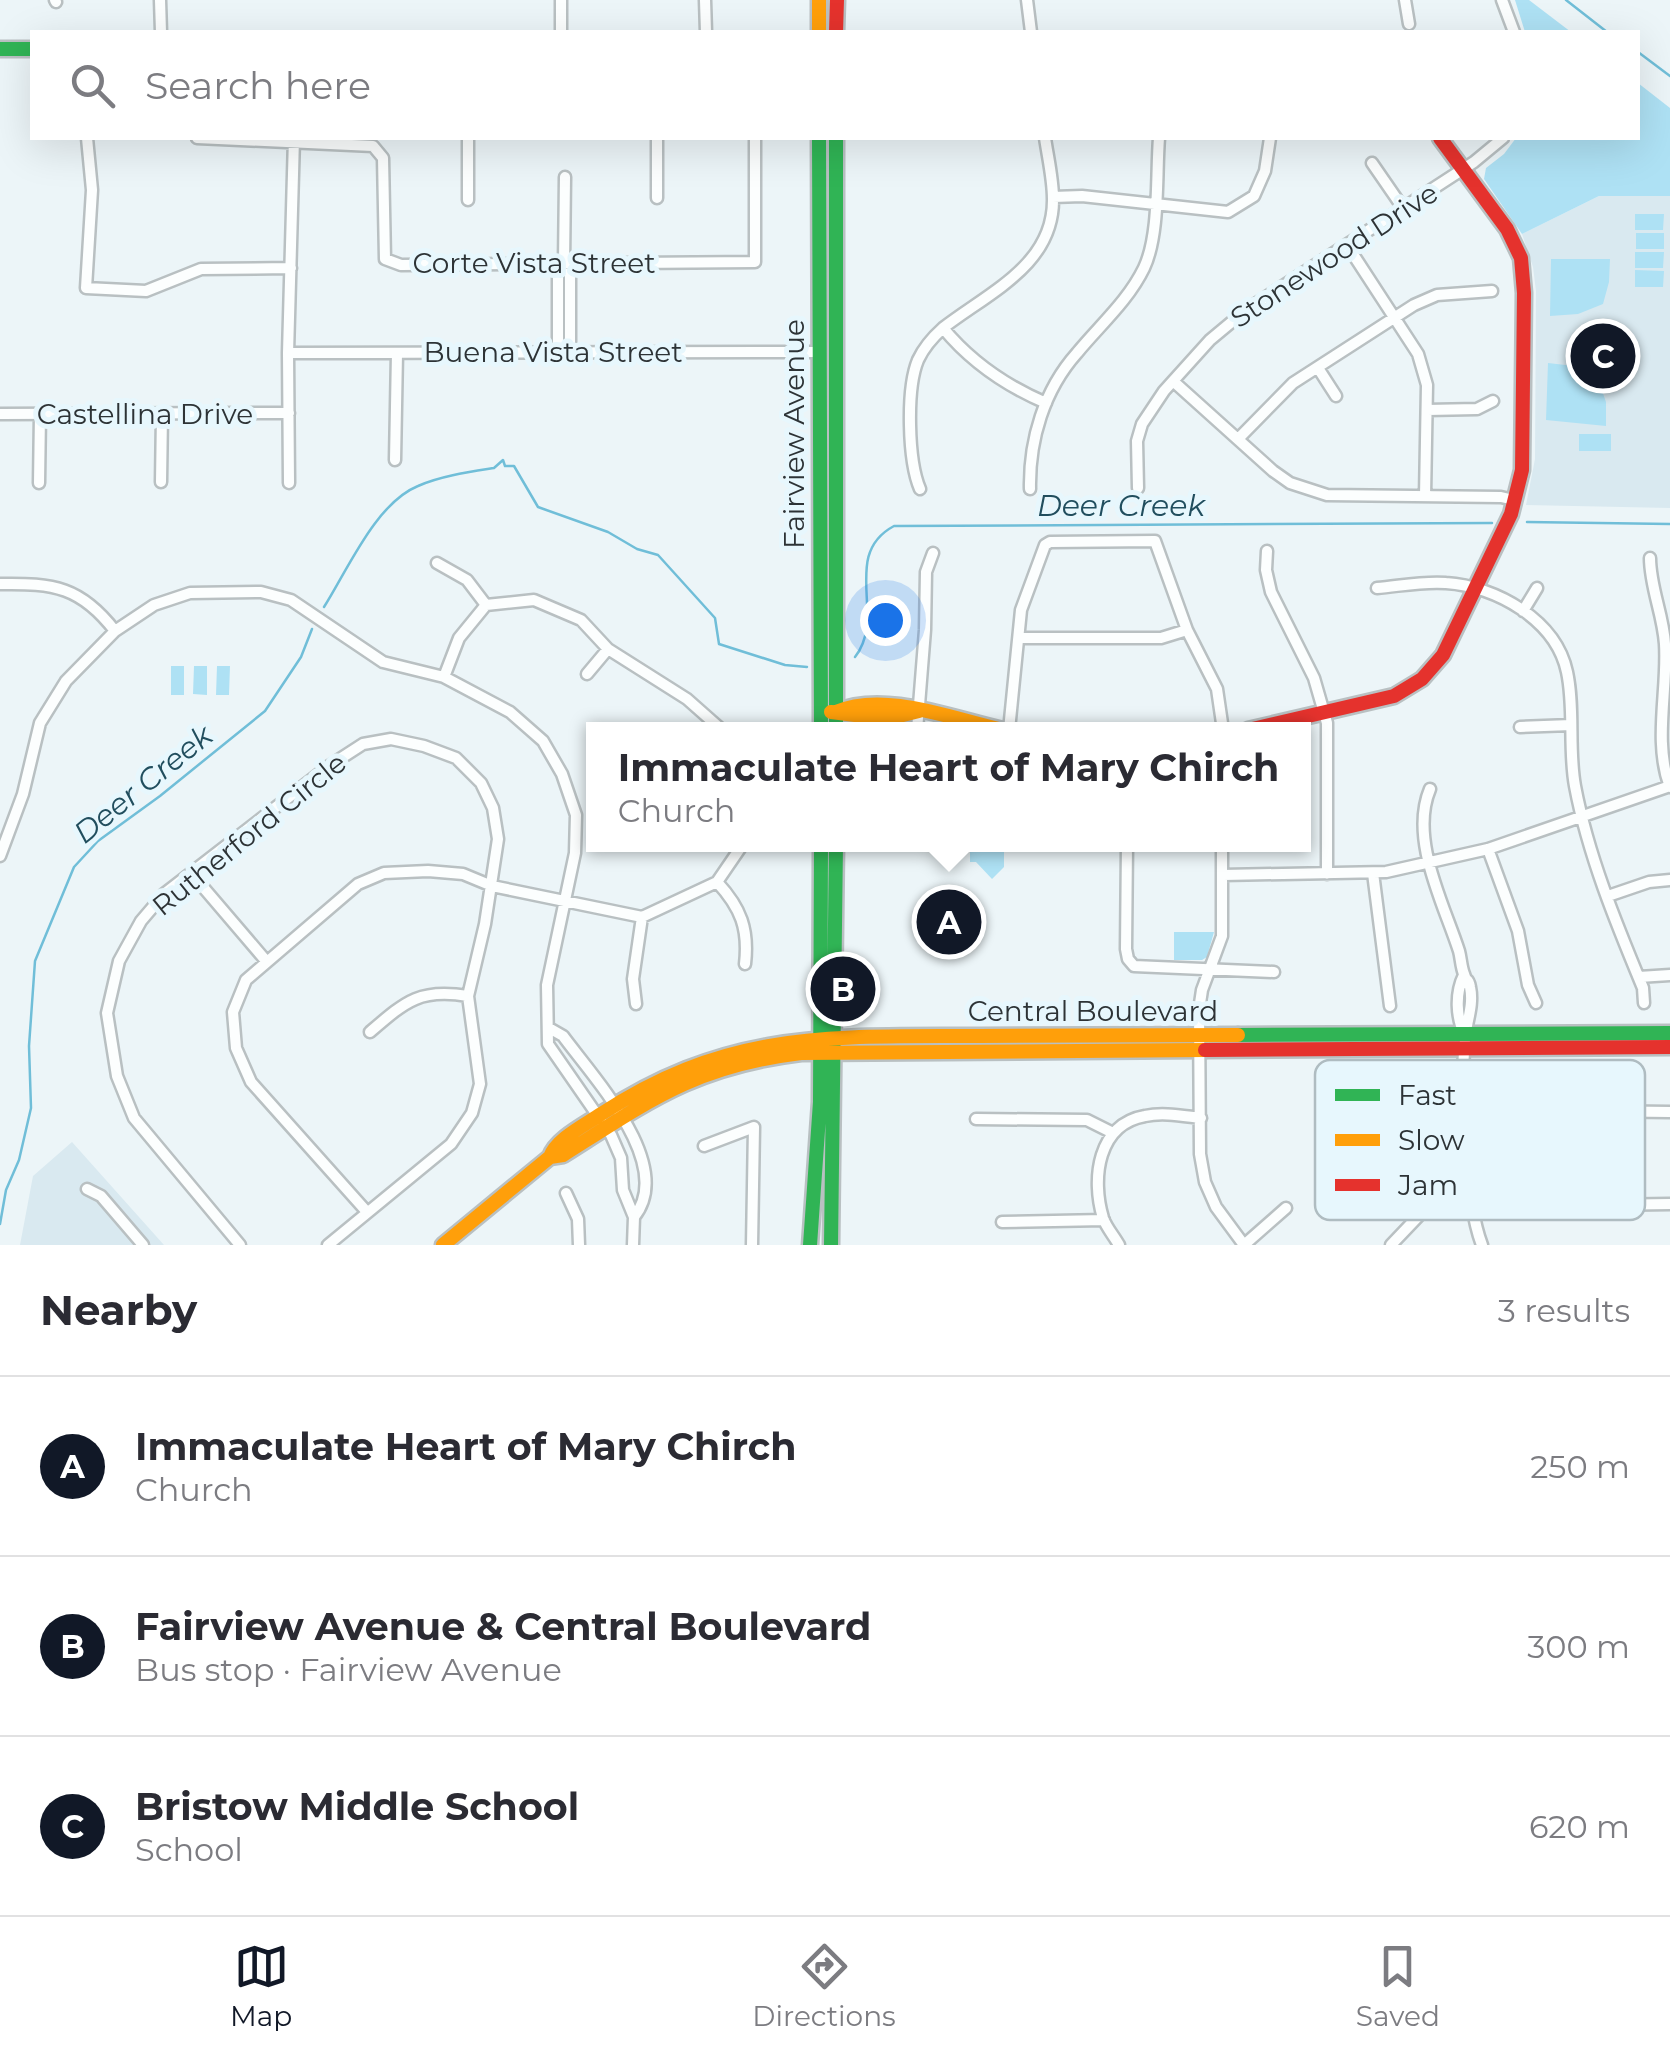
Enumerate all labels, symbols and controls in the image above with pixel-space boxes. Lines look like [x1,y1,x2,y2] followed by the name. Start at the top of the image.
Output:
[30,30,1640,140] search box
[65,58,120,113] icon: search
[145,62,371,109] text: Search here
[1224,175,1444,335] street label: Stonewood Drive
[412,246,656,280] street label: Corte Vista Street
[1570,318,1636,394] pin: C
[777,319,811,549] street label: Fairview Avenue
[423,335,683,369] street label: Buena Vista Street
[37,397,253,431] street label: Castellina Drive
[1037,487,1206,524] water label: Deer Creek
[860,595,911,646] your location
[66,716,221,851] water label: Deer Creek
[586,722,1311,852] popup
[618,744,1279,791] text: Immaculate Heart of Mary Chirch
[145,745,353,923] street label: Rutherford Circle
[618,791,735,830] text: Church
[916,884,982,960] pin: A
[810,952,876,1026] pin: B
[968,994,1218,1028] street label: Central Boulevard
[1315,1060,1645,1220] legend
[1398,1078,1457,1112] text: Fast
[1398,1123,1465,1157] text: Slow
[1397,1168,1458,1202] text: Jam
[40,1284,197,1336] text: Nearby
[1498,1291,1630,1330] text: 3 results
[135,1423,796,1470] text: Immaculate Heart of Mary Chirch
[60,1447,85,1486] text: A
[1530,1447,1630,1486] text: 250 m
[135,1470,253,1509] text: Church
[135,1603,871,1650] text: Fairview Avenue & Central Boulevard
[60,1627,85,1666] text: B
[1527,1627,1630,1666] text: 300 m
[135,1650,562,1689] text: Bus stop · Fairview Avenue
[135,1783,579,1830] text: Bristow Middle School
[61,1807,84,1846] text: C
[1529,1807,1630,1846] text: 620 m
[135,1830,243,1869] text: School
[230,1939,292,2033] tab: Map
[752,1939,896,2033] tab: Directions
[1356,1939,1440,2033] tab: Saved

